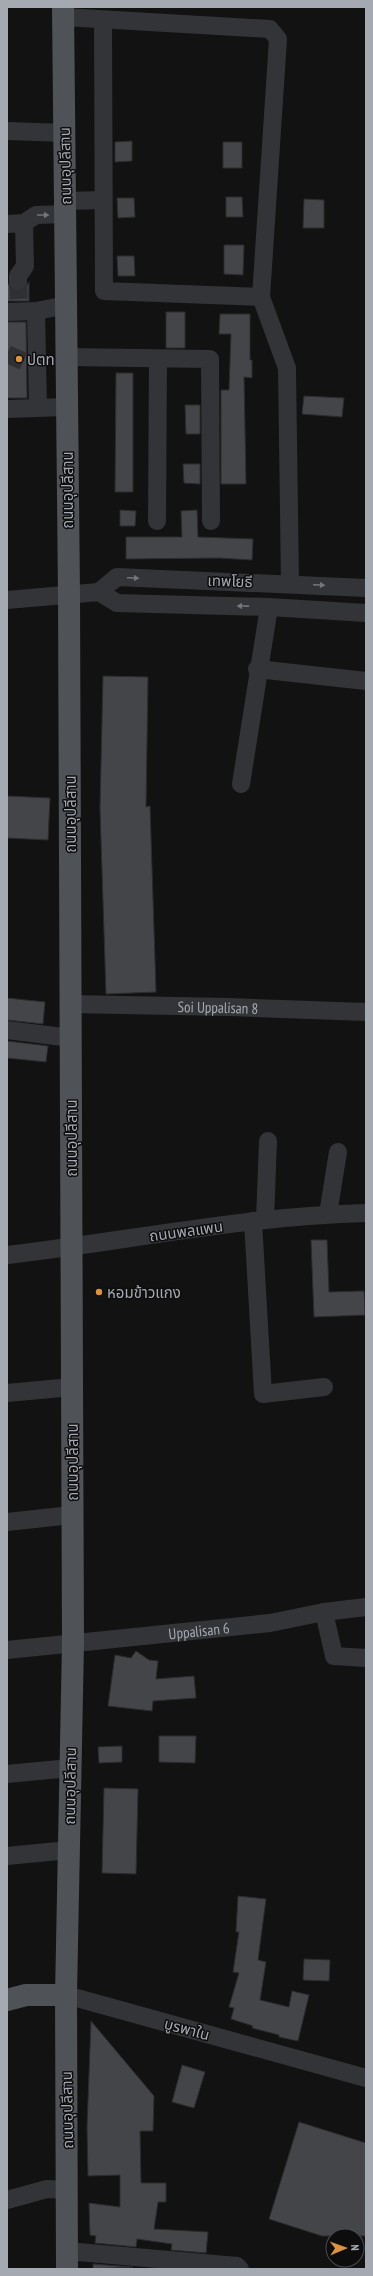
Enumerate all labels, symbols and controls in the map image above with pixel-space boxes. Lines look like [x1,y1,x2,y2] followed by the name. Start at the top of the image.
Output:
[55,127,75,205] street label: ถนนอุปลีสาน
[37,212,50,218] one-way arrow
[27,350,55,369] place label: ปตท
[14,354,24,364] marker: ปตท
[58,451,77,529] street label: ถนนอุปลีสาน
[207,571,253,591] street label: เทพโยธี
[127,574,139,581] one-way arrow
[313,582,325,589] one-way arrow
[237,603,249,610] one-way arrow
[61,775,80,853] street label: ถนนอุปลีสาน
[177,997,259,1018] street label: Soi Uppalisan 8
[62,1099,81,1177] street label: ถนนอุปลีสาน
[148,1216,224,1246] street label: ถนนพลแพน
[107,1283,181,1302] place label: หอมข้าวแกง
[94,1287,104,1297] marker: หอมข้าวแกง
[63,1423,82,1501] street label: ถนนอุปลีสาน
[168,1618,231,1643] street label: Uppalisan 6
[60,1747,80,1825] street label: ถนนอุปลีสาน
[162,2014,212,2044] street label: บูรพาใน
[57,2071,77,2149] street label: ถนนอุปลีสาน
[325,2228,365,2268] north arrow
[348,2244,362,2251] text: N

